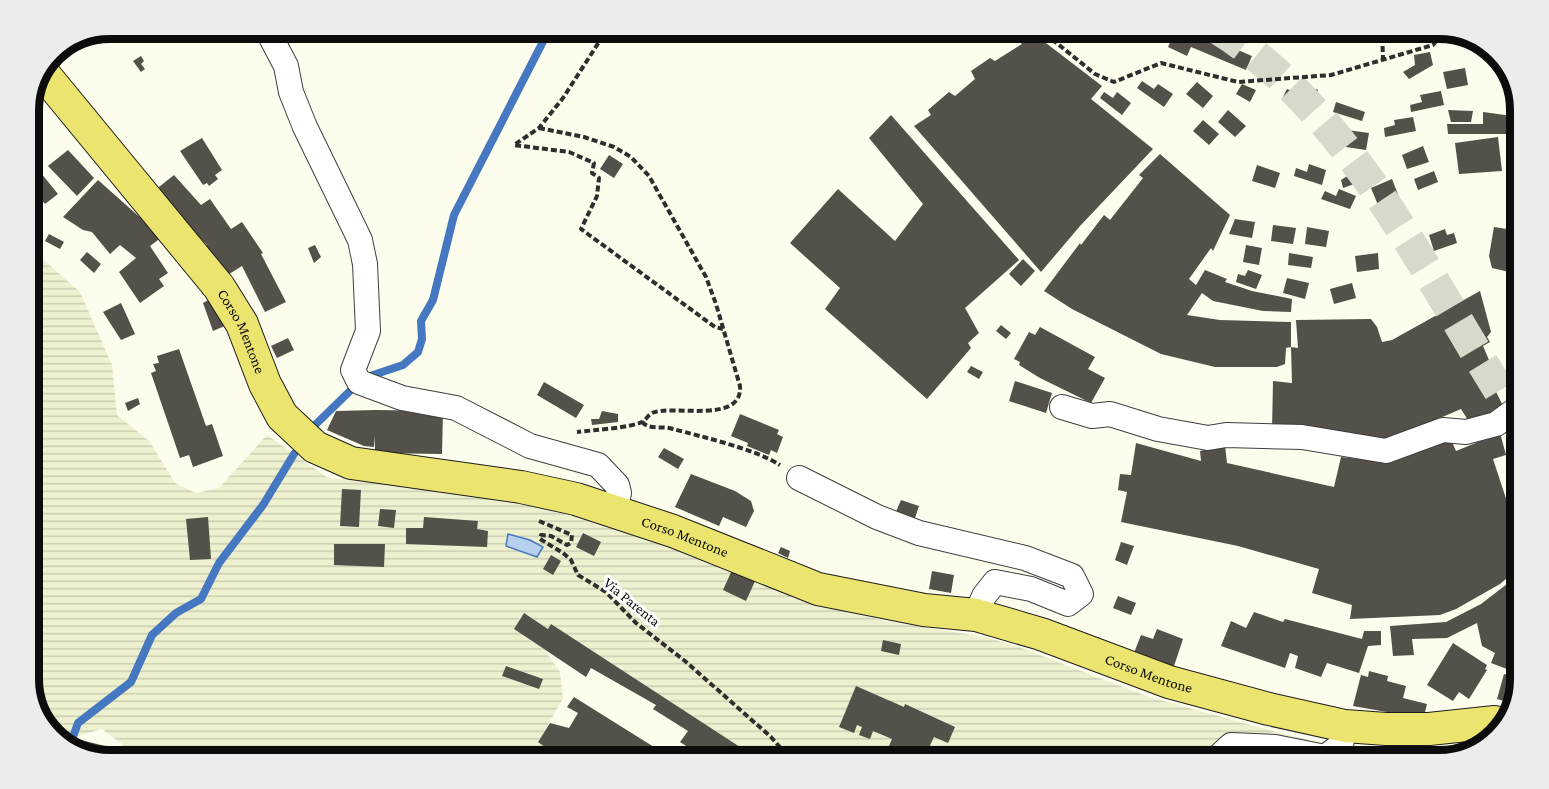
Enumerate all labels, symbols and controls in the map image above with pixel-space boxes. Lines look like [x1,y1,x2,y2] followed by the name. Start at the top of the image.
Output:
[214,286,268,376] street label: Corso Mentone
[639,513,731,560] street label: Corso Mentone
[601,574,663,630] street label: Via Parenta
[1103,651,1195,696] street label: Corso Mentone

